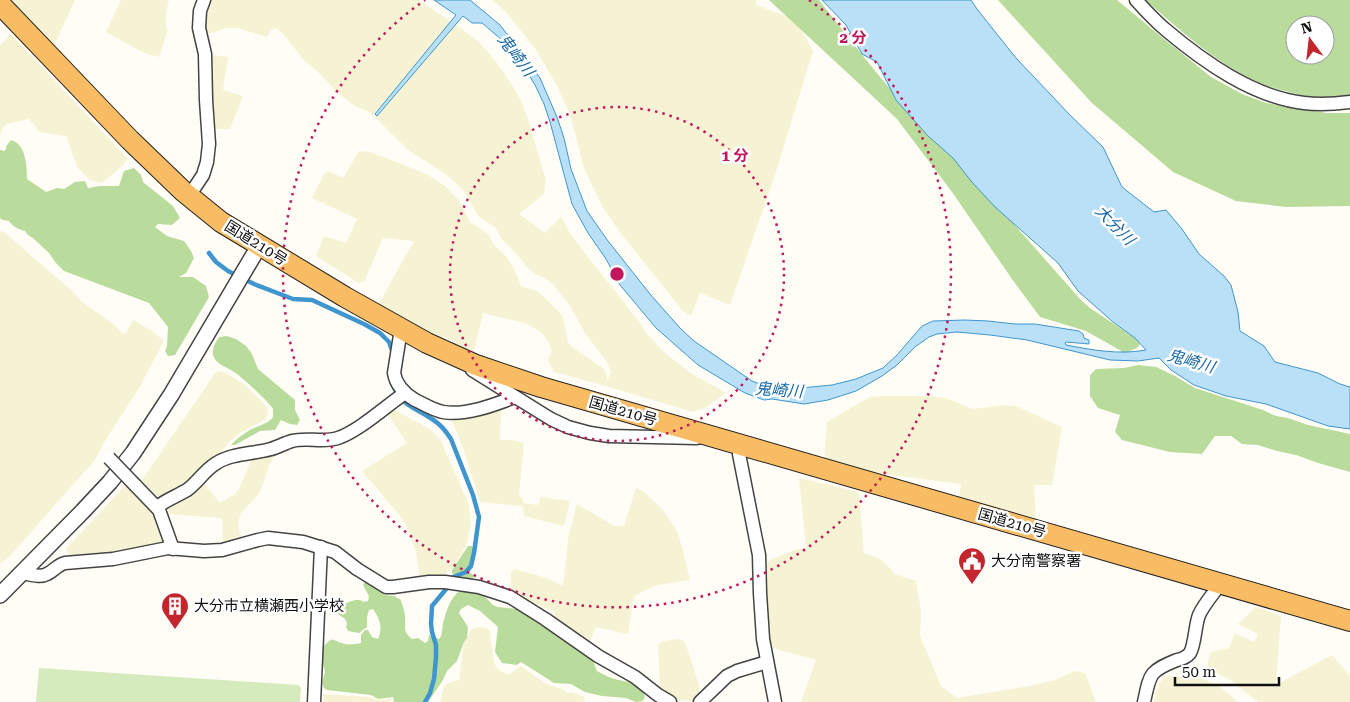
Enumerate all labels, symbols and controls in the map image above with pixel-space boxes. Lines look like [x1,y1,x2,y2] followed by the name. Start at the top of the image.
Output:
[1285,15,1335,65] north arrow
[1299,18,1314,37] text: N
[839,29,867,47] text: 2 分
[494,30,539,81] water label: 鬼崎川
[721,147,749,165] text: 1 分
[1091,201,1140,250] water label: 大分川
[221,217,291,269] street label: 国道210号
[608,265,626,283] centre of rings
[1165,345,1219,377] water label: 鬼崎川
[754,379,806,401] water label: 鬼崎川
[587,393,659,429] street label: 国道210号
[976,505,1048,541] street label: 国道210号
[957,546,987,585] public building icon: 大分南警察署
[991,552,1081,570] place label: 大分南警察署
[160,591,190,630] building icon: 大分市立横瀬西小学校
[194,597,344,615] place label: 大分市立横瀬西小学校
[1175,654,1279,686] scale bar
[1182,663,1217,681] text: 50 m

